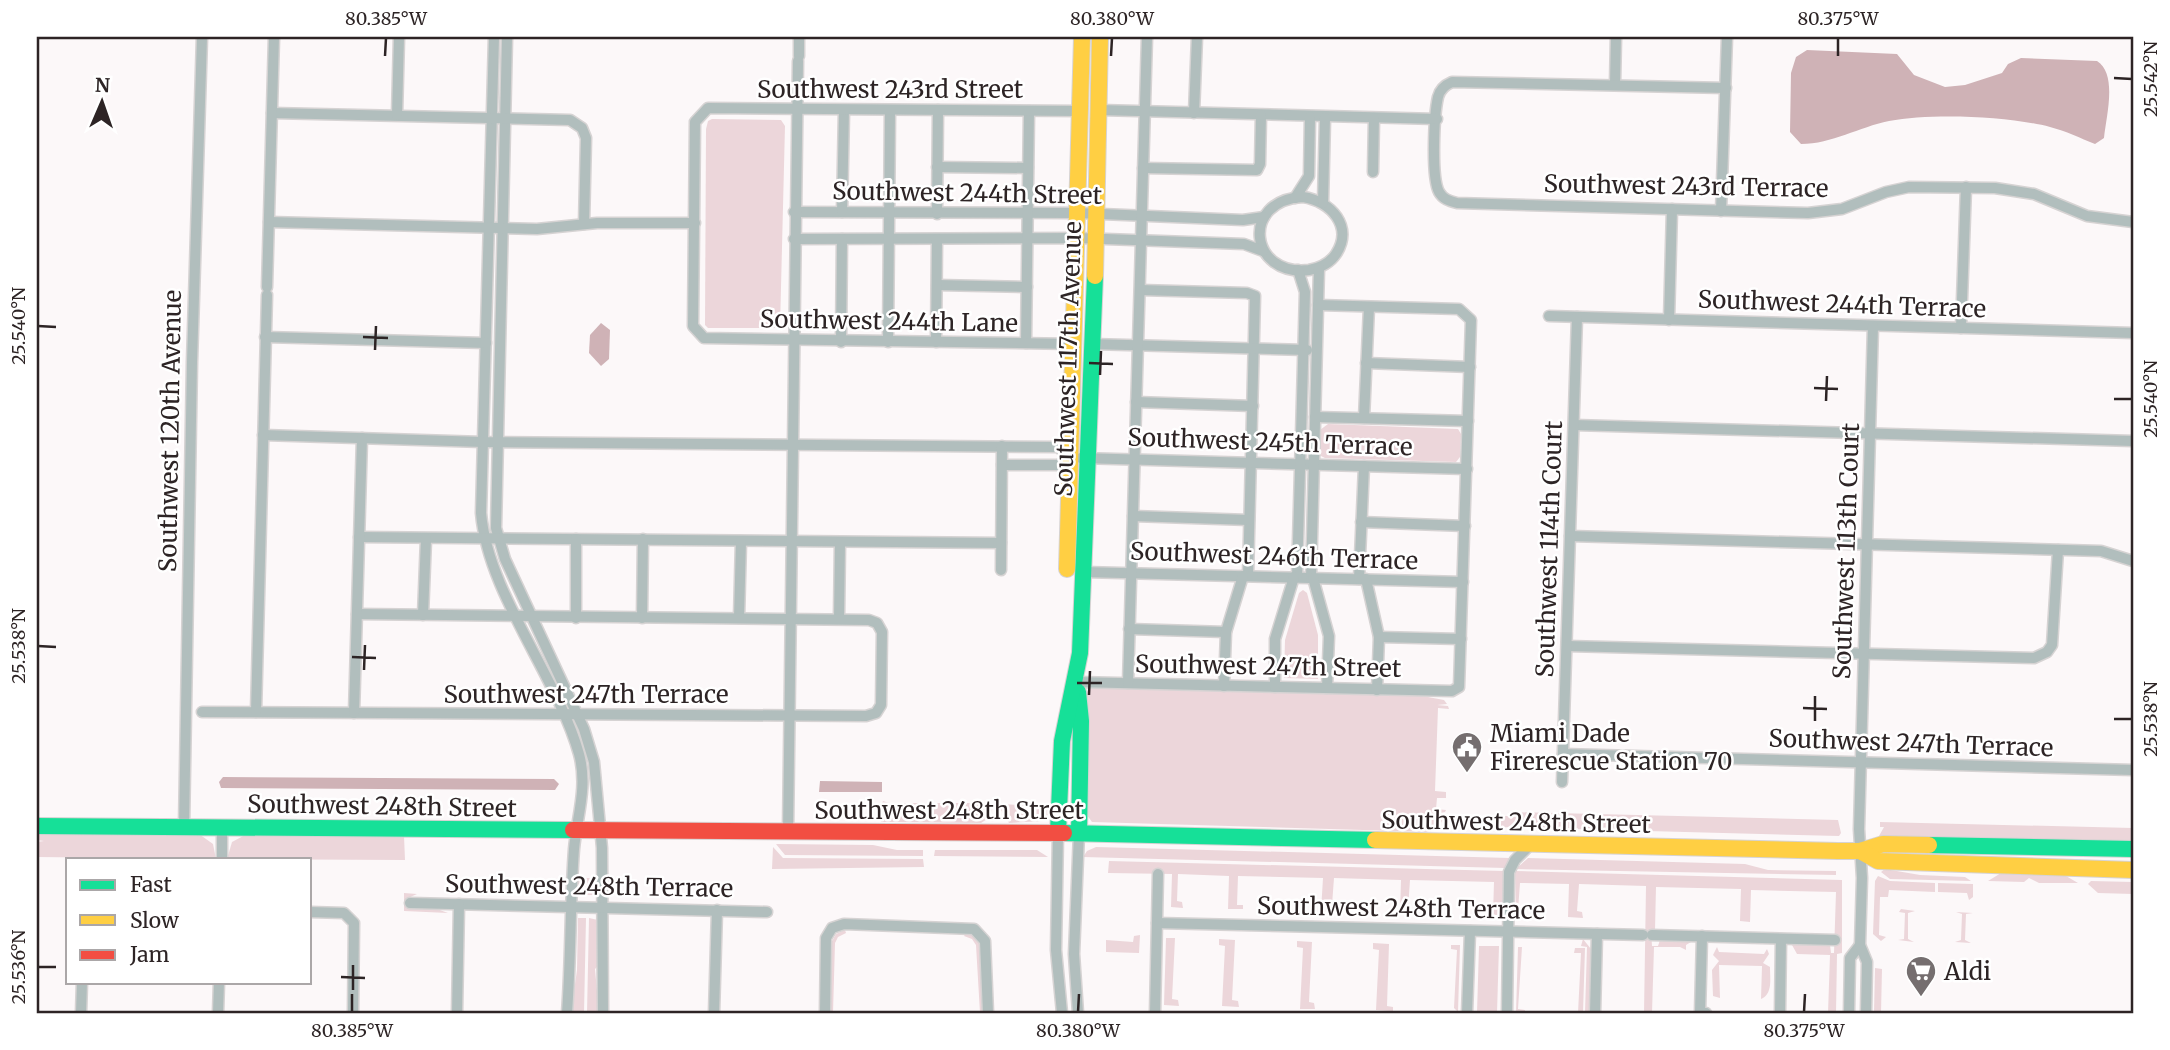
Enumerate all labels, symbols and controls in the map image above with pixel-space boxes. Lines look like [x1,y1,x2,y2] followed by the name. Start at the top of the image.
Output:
[345,7,428,30] text: 80.385°W
[1070,7,1155,30] text: 80.380°W
[1797,7,1880,30] text: 80.375°W
[2139,41,2162,117] text: 25.542°N
[66,66,136,136] north arrow
[95,73,111,97] text: N
[757,74,1024,105] street label: Southwest 243rd Street
[1543,168,1829,204] street label: Southwest 243rd Terrace
[832,175,1103,211] street label: Southwest 244th Street
[1048,221,1088,497] street label: Southwest 117th Avenue
[1697,283,1987,325] street label: Southwest 244th Terrace
[7,287,30,365] text: 25.540°N
[152,290,188,572] street label: Southwest 120th Avenue
[760,303,1018,339] street label: Southwest 244th Lane
[2139,360,2162,438] text: 25.540°N
[1529,419,1569,678] street label: Southwest 114th Court
[1127,422,1413,462] street label: Southwest 245th Terrace
[1826,422,1866,680] street label: Southwest 113th Court
[1129,535,1419,577] street label: Southwest 246th Terrace
[7,608,30,684] text: 25.538°N
[1135,648,1402,684] street label: Southwest 247th Street
[444,679,728,710] street label: Southwest 247th Terrace
[2139,681,2162,757] text: 25.538°N
[1490,718,1732,777] place label: Miami Dade Firerescue Station 70
[1768,723,2054,763] street label: Southwest 247th Terrace
[1450,730,1484,774] public building icon: Miami Dade Firerescue Station 70
[247,788,518,824] street label: Southwest 248th Street
[814,795,1084,826] street label: Southwest 248th Street
[1381,804,1652,840] street label: Southwest 248th Street
[66,858,312,984] legend
[445,868,733,904] street label: Southwest 248th Terrace
[130,871,172,898] text: Fast
[1257,890,1545,926] street label: Southwest 248th Terrace
[130,907,179,934] text: Slow
[7,930,30,1004] text: 25.536°N
[129,941,169,968] text: Jam
[1904,954,1938,998] supermarket icon: Aldi
[1943,956,1991,987] place label: Aldi
[311,1019,394,1042] text: 80.385°W
[1036,1019,1121,1042] text: 80.380°W
[1763,1019,1846,1042] text: 80.375°W

